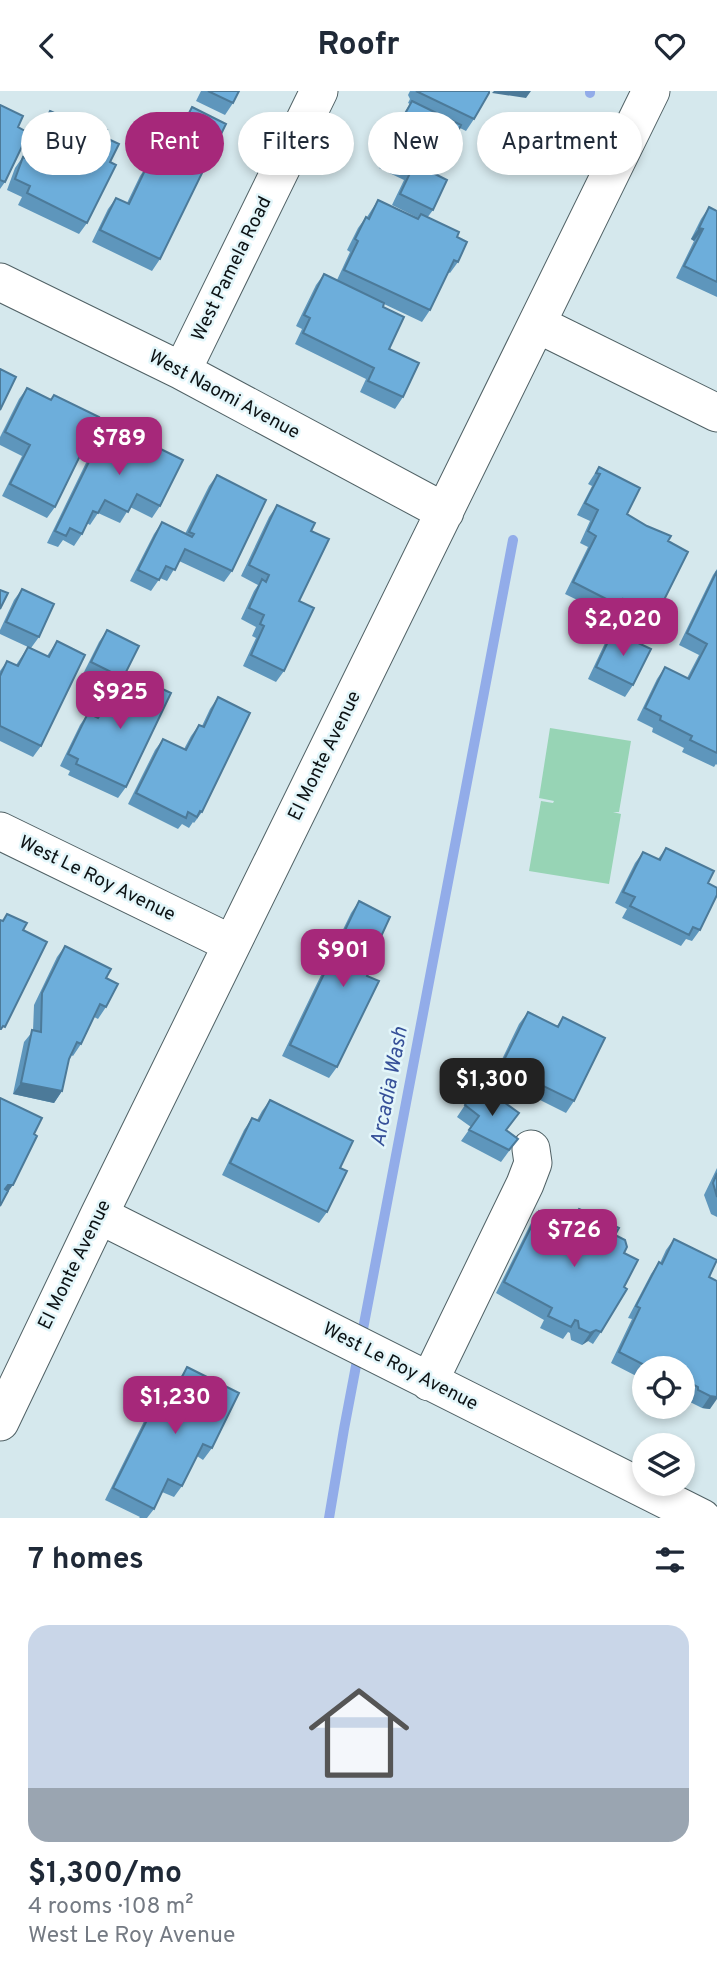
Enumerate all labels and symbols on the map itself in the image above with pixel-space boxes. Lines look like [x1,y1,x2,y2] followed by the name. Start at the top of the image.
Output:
[187,193,277,345] street label: West Pamela Road
[144,345,304,445] street label: West Naomi Avenue
[78,417,160,477] pin: $789
[566,599,680,658] pin: $2,020
[79,671,161,731] pin: $925
[283,687,367,825] street label: El Monte Avenue
[15,831,179,927] street label: West Le Roy Avenue
[302,929,384,989] pin: $901
[365,1024,415,1149] water label: Arcadia Wash
[435,1059,549,1118] pin: $1,300
[33,1196,117,1334] street label: El Monte Avenue
[533,1209,615,1269] pin: $726
[318,1317,482,1417] street label: West Le Roy Avenue
[118,1377,232,1436] pin: $1,230

